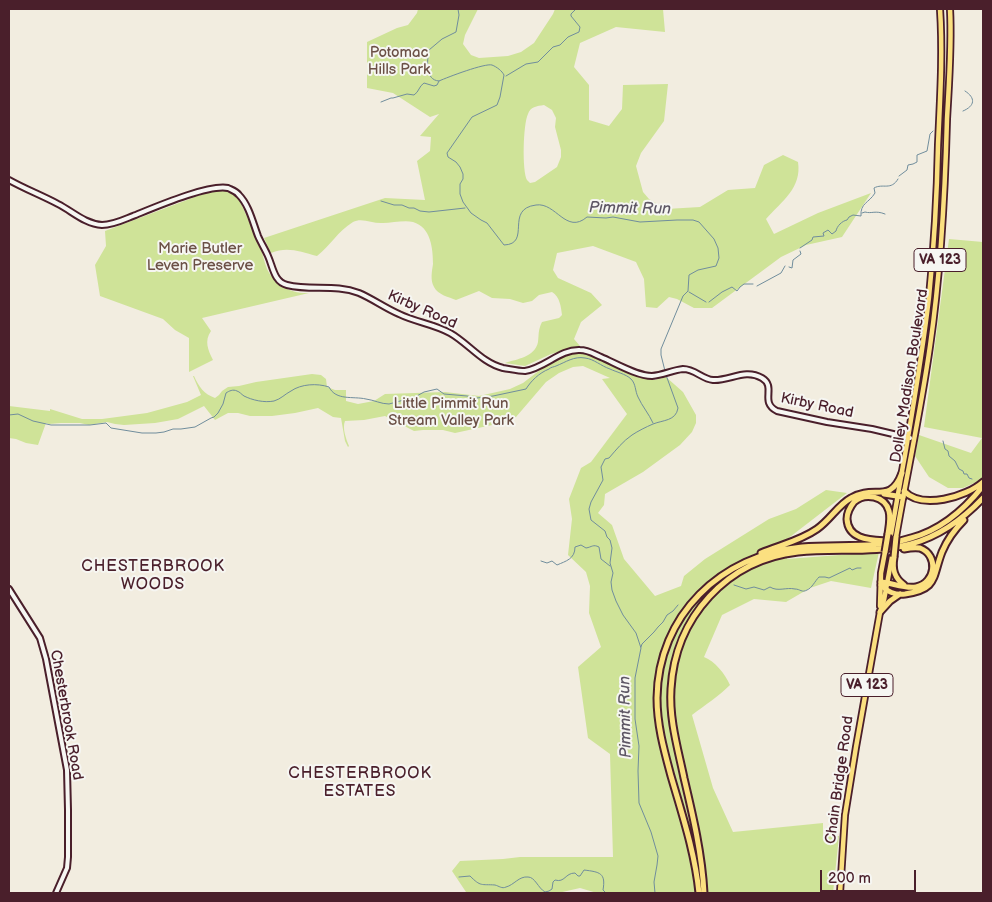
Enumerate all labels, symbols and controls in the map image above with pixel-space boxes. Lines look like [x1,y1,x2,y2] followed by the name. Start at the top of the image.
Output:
[368,44,430,79] park label: Potomac Hills Park
[589,199,671,219] water label: Pimmit Run
[147,240,253,275] park label: Marie Butler Leven Preserve
[914,248,966,272] road number: VA 123
[385,287,459,333] street label: Kirby Road
[887,288,933,464] street label: Dolley Madison Boulevard
[779,390,855,422] street label: Kirby Road
[388,395,514,430] park label: Little Pimmit Run Stream Valley Park
[80,557,226,595] district label: CHESTERBROOK WOODS
[46,648,86,782] street label: Chesterbrook Road
[841,674,893,696] road number: VA 123
[616,676,636,758] water label: Pimmit Run
[822,715,858,845] street label: Chain Bridge Road
[287,764,433,802] district label: CHESTERBROOK ESTATES
[822,860,918,892] scale bar
[828,869,871,888] text: 200 m

